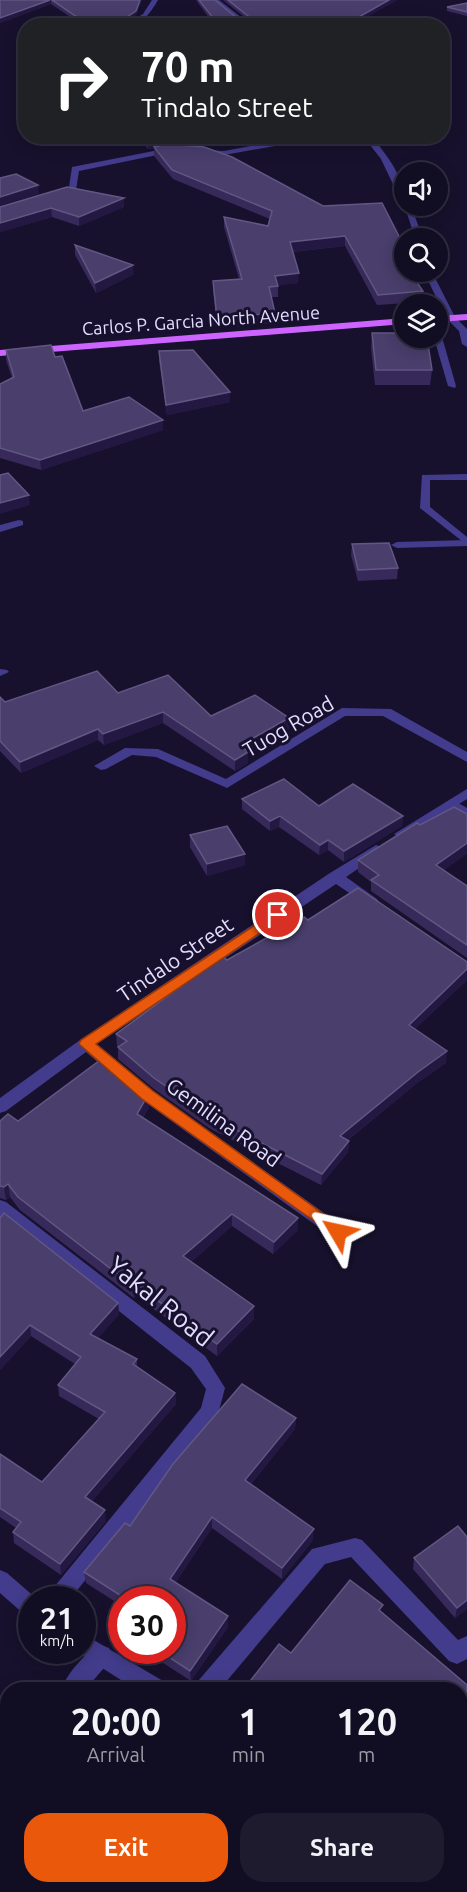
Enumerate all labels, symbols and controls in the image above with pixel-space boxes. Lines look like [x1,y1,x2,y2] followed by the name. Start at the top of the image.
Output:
[42,42,120,120] icon: right
[141,43,235,90] text: 70 m
[141,92,313,122] text: Tindalo Street
[394,162,448,348] map controls
[394,162,448,216] button: sound
[394,228,448,282] button: search
[394,294,448,348] button: layers
[81,302,321,338] street label: Carlos P. Garcia North Avenue
[238,690,338,762] street label: Tuog Road
[252,889,303,940] pin
[261,898,294,931] icon: arrive
[113,912,237,1006] street label: Tindalo Street
[162,1073,286,1171] street label: Gemilina Road
[306,1200,370,1264] position arrow
[103,1250,219,1352] street label: Yakal Road
[108,1586,186,1664] speed limit sign: 30
[40,1601,74,1635] text: 21
[40,1632,74,1649] text: km/h
[71,1701,161,1742] text: 20:00
[238,1701,259,1742] text: 1
[336,1701,397,1742] text: 120
[87,1743,145,1766] text: Arrival
[232,1743,265,1766] text: min
[358,1743,375,1766] text: m
[24,1813,228,1882] button: Exit
[240,1813,444,1882] button: Share

